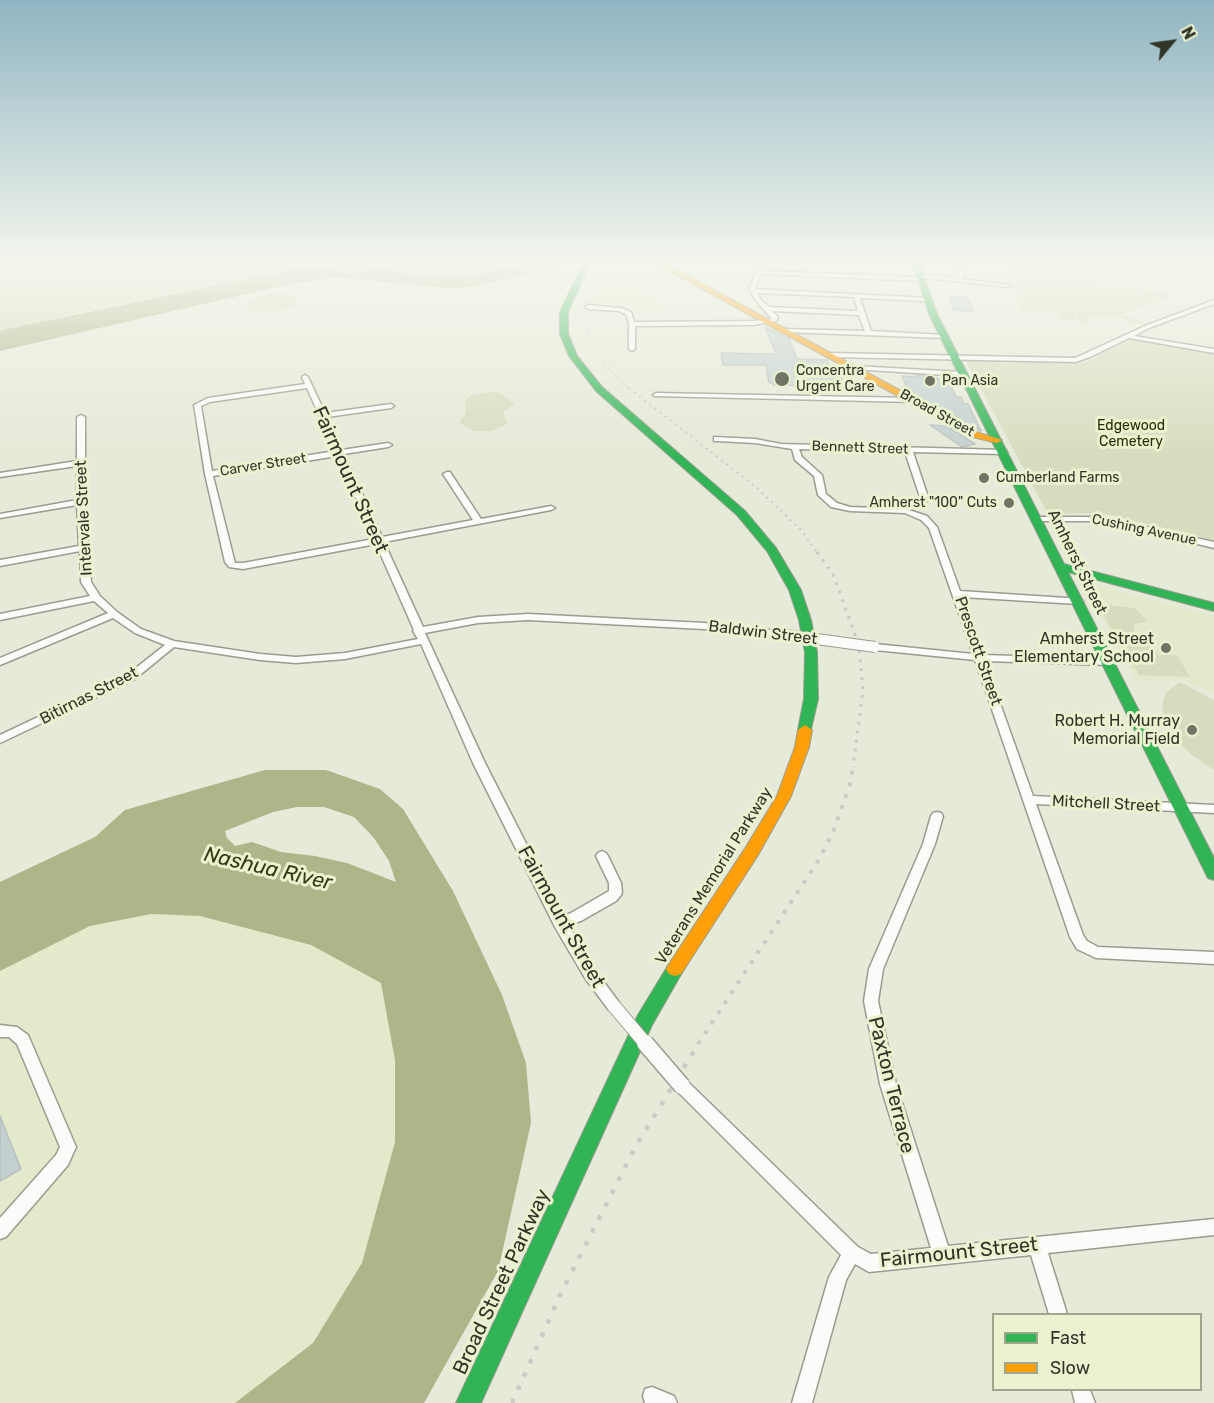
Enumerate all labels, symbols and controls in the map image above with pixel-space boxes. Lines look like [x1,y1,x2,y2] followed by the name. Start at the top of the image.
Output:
[1142,12,1202,72] north arrow
[1177,23,1199,43] text: N
[796,363,875,396] place label: Concentra Urgent Care
[773,370,791,388] marker: Concentra Urgent Care
[942,373,998,389] place label: Pan Asia
[923,374,937,388] marker: Pan Asia
[897,386,977,440] street label: Broad Street
[307,403,393,557] street label: Fairmount Street
[1097,418,1165,450] park label: Edgewood Cemetery
[811,438,909,458] street label: Bennett Street
[219,450,307,480] street label: Carver Street
[71,460,97,576] street label: Intervale Street
[996,470,1119,486] place label: Cumberland Farms
[977,471,991,485] marker: Cumberland Farms
[869,495,997,511] place label: Amherst "100" Cuts
[1002,496,1016,510] marker: Amherst "100" Cuts
[1043,506,1111,618] street label: Amherst Street
[1090,511,1198,549] street label: Cushing Avenue
[950,594,1006,708] street label: Prescott Street
[707,617,819,649] street label: Baldwin Street
[1014,629,1154,667] place label: Amherst Street Elementary School
[1159,641,1173,655] marker: Amherst Street Elementary School
[37,663,141,729] street label: Bitirnas Street
[1055,711,1180,749] place label: Robert H. Murray Memorial Field
[1185,723,1199,737] marker: Robert H. Murray Memorial Field
[651,784,777,968] street label: Veterans Memorial Parkway
[1051,792,1161,816] street label: Mitchell Street
[202,842,334,896] water label: Nashua River
[512,842,610,992] street label: Fairmount Street
[862,1014,920,1156] street label: Paxton Terrace
[448,1185,556,1379] street label: Broad Street Parkway
[879,1233,1039,1273] street label: Fairmount Street
[992,1313,1202,1391] legend
[1050,1327,1086,1349] text: Fast
[1050,1357,1090,1379] text: Slow

